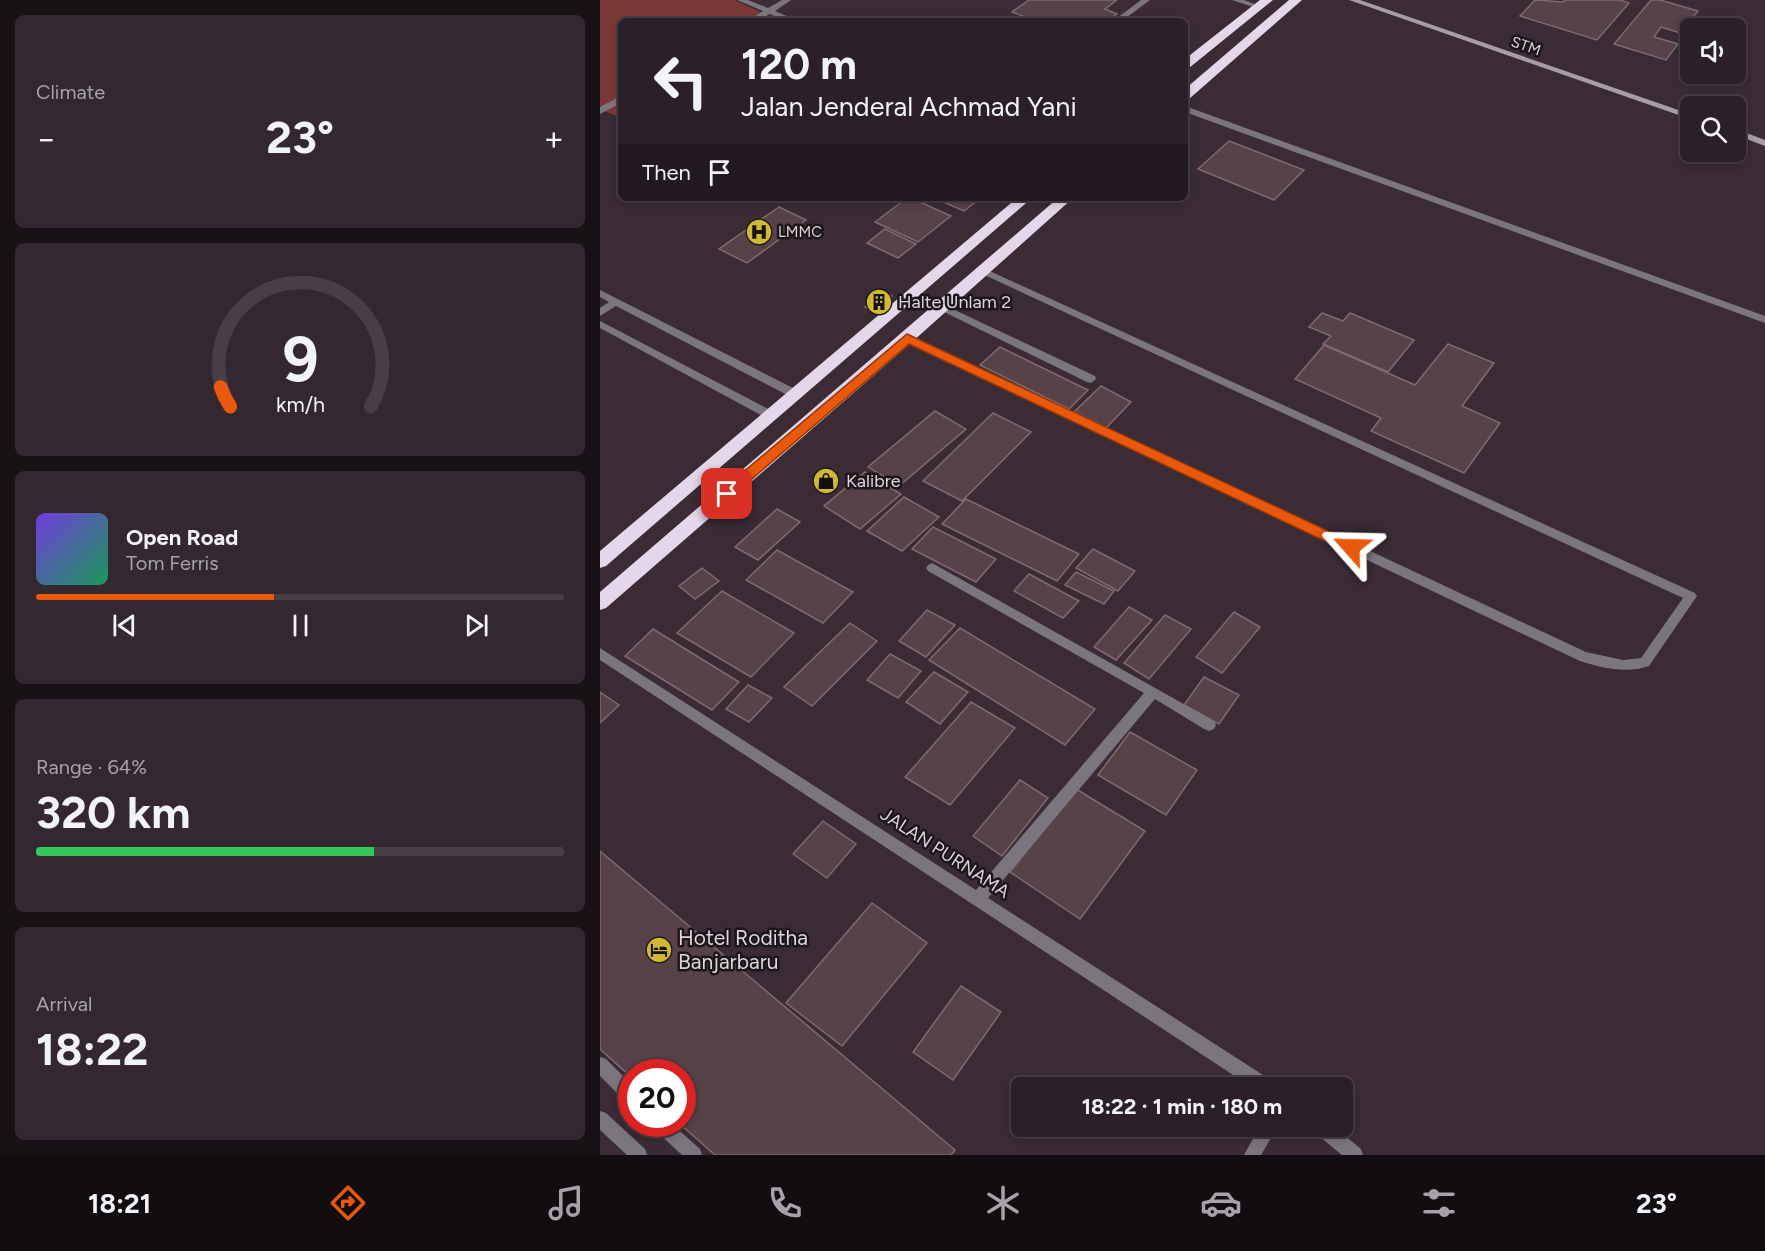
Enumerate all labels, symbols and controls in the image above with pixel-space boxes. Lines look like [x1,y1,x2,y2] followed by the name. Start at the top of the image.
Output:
[1680,18,1746,162] map controls
[1680,18,1746,84] button: sound
[1509,33,1543,59] street label: STM
[741,39,857,90] text: 120 m
[642,42,720,120] icon: left
[36,80,105,104] text: Climate
[741,90,1077,123] text: Jalan Jenderal Achmad Yani
[1680,96,1746,162] button: search
[266,110,334,164] text: 23°
[36,119,57,158] text: −
[543,119,564,158] text: +
[703,156,736,189] icon: arrive
[642,159,691,186] text: Then
[744,217,774,247] hospital icon: LMMC
[778,223,822,241] place label: LMMC
[864,287,894,317] building icon: Halte Unlam 2
[898,291,1011,313] place label: Halte Unlam 2
[282,322,318,397] text: 9
[276,392,324,417] text: km/h
[811,466,841,496] shop icon: Kalibre
[701,468,752,519] pin
[846,470,901,492] place label: Kalibre
[710,477,743,510] icon: arrive
[1319,515,1383,579] position arrow
[126,524,238,551] text: Open Road
[126,551,219,575] text: Tom Ferris
[108,609,141,642] icon: previous
[284,609,317,642] icon: pause
[460,609,493,642] icon: next
[36,755,147,779] text: Range · 64%
[36,785,190,839] text: 320 km
[876,803,1014,903] street label: JALAN PURNAMA
[678,925,808,974] place label: Hotel Roditha Banjarbaru
[644,935,674,965] hotel icon: Hotel Roditha Banjarbaru
[36,992,92,1016] text: Arrival
[36,1022,148,1076] text: 18:22
[618,1059,696,1137] speed limit sign: 20
[1082,1093,1282,1120] text: 18:22 · 1 min · 180 m
[327,1182,369,1224] icon: directions
[545,1182,587,1224] icon: music
[764,1182,806,1224] icon: phone
[982,1182,1024,1224] icon: climate
[1200,1182,1242,1224] icon: car
[1418,1182,1460,1224] icon: filters
[88,1187,151,1220] text: 18:21
[1636,1187,1677,1220] text: 23°

